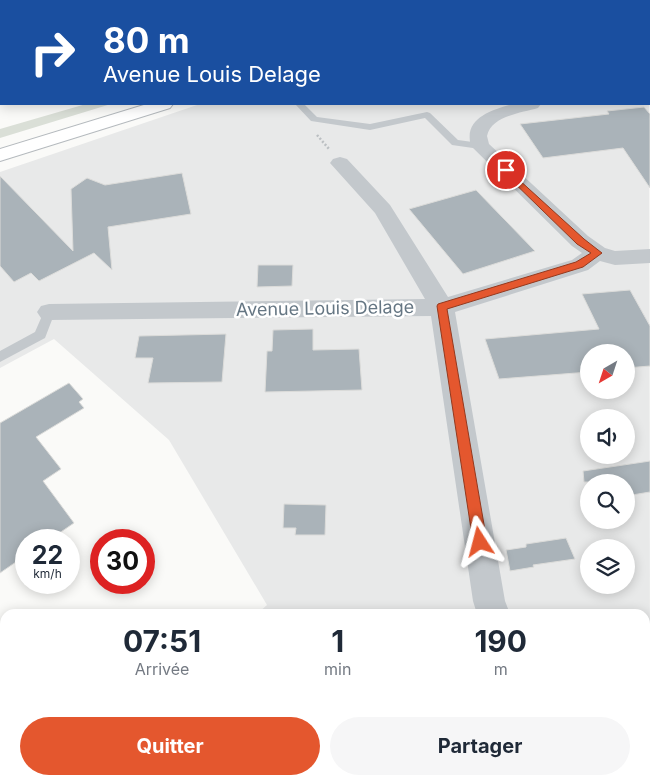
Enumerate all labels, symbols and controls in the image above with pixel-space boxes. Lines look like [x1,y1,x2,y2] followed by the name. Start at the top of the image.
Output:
[103,19,190,61] text: 80 m
[20,20,85,85] icon: right
[103,61,321,87] text: Avenue Louis Delage
[485,149,527,191] pin
[492,156,520,184] icon: arrive
[236,296,414,320] street label: Avenue Louis Delage
[580,344,635,399] north arrow
[580,344,635,594] map controls
[580,409,635,464] button: sound
[580,474,635,529] button: search
[453,515,505,567] position arrow
[90,529,155,594] speed limit sign: 30
[580,539,635,594] button: layers
[32,540,63,570] text: 22
[33,566,62,581] text: km/h
[123,623,201,659] text: 07:51
[331,623,344,659] text: 1
[474,623,527,659] text: 190
[135,659,189,679] text: Arrivée
[324,659,351,679] text: min
[494,659,508,679] text: m
[20,717,320,775] button: Quitter
[330,717,630,775] button: Partager

